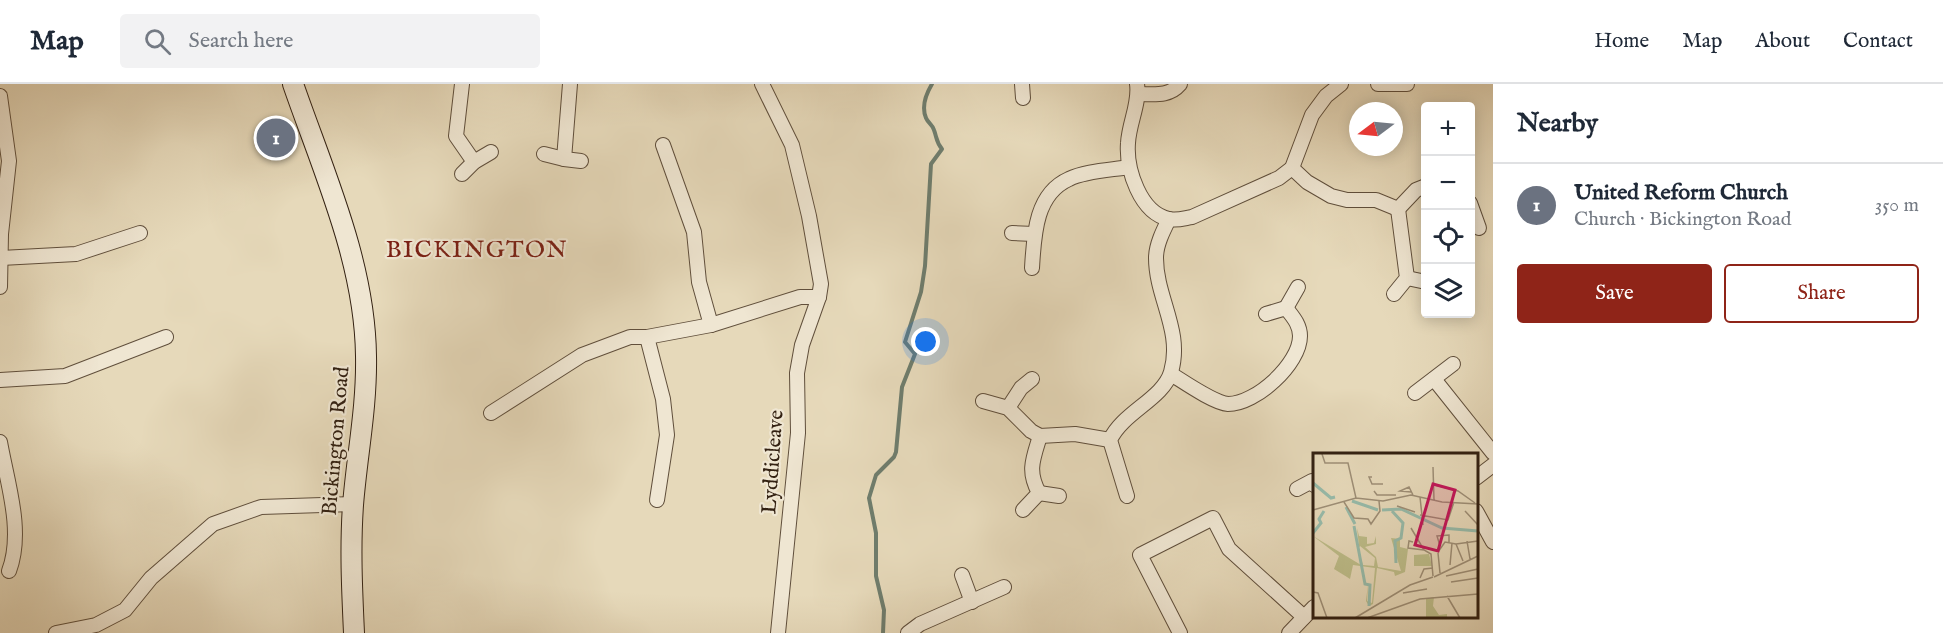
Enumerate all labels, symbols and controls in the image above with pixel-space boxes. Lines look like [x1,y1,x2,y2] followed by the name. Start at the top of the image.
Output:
[120,14,540,68] search box
[30,24,84,59] text: Map
[141,25,174,58] icon: search
[189,27,293,55] text: Search here
[1594,28,1649,55] text: Home
[1682,28,1722,55] text: Map
[1755,28,1810,55] text: About
[1843,28,1913,55] text: Contact
[1349,102,1403,156] north arrow
[1421,102,1475,318] map controls
[1421,102,1475,156] button: +
[1517,107,1598,140] text: Nearby
[256,116,296,160] pin: 1
[1421,156,1475,210] button: −
[1574,179,1788,207] text: United Reform Church
[1533,193,1540,218] text: 1
[1875,193,1919,218] text: 350 m
[1574,207,1791,232] text: Church · Bickington Road
[1421,210,1475,264] button: locate
[386,235,568,266] district label: BICKINGTON
[1421,264,1475,318] button: layers
[1517,264,1712,323] button: Save
[1724,264,1919,323] button: Share
[911,327,940,356] your location
[317,365,357,517] street label: Bickington Road
[756,409,791,515] street label: Lyddicleave
[1313,453,1478,618] inset map

